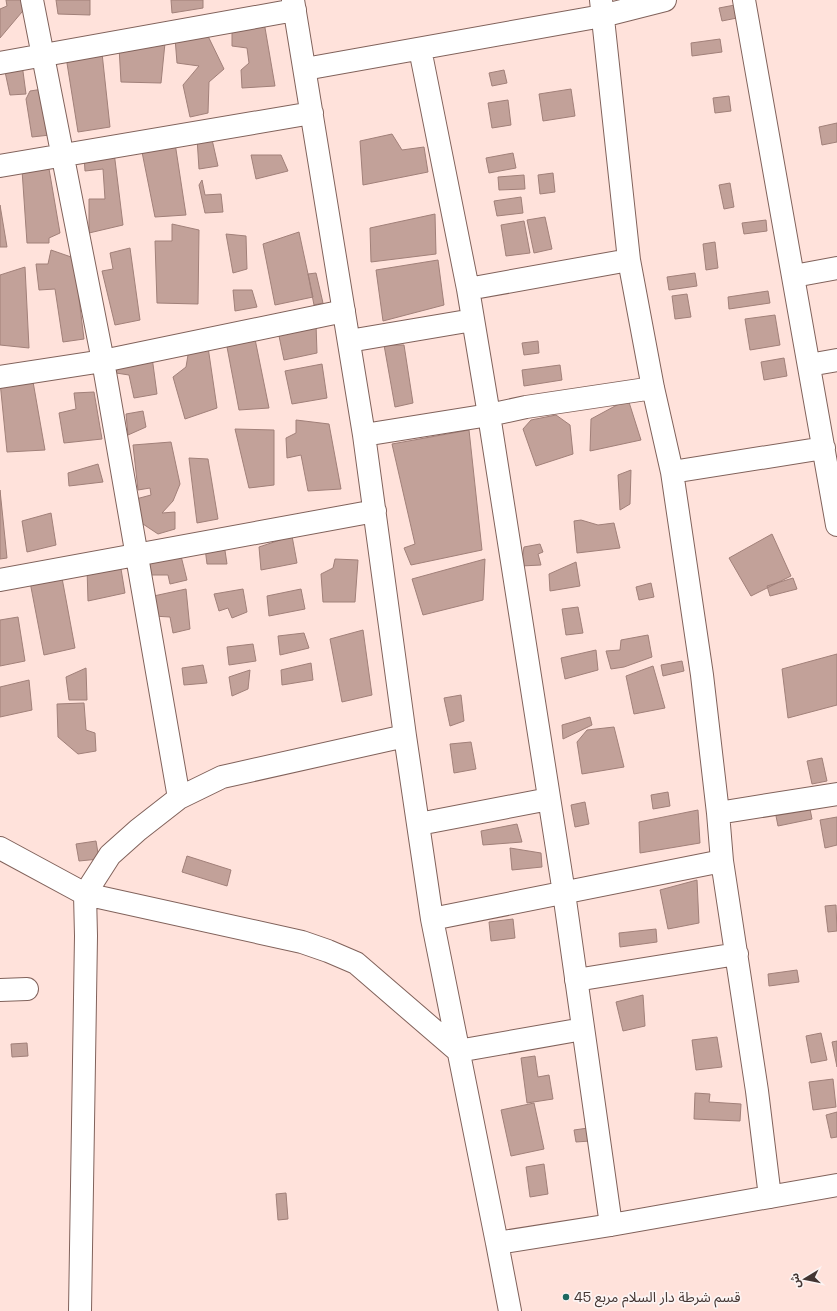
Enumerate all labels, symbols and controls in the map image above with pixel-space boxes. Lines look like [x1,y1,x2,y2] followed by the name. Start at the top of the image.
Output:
[785,1259,825,1299] north arrow
[787,1272,803,1289] text: ش
[574,1288,740,1308] place label: قسم شرطة دار السلام مربع 45
[561,1292,571,1302] marker: قسم شرطة دار السلام مربع 45

